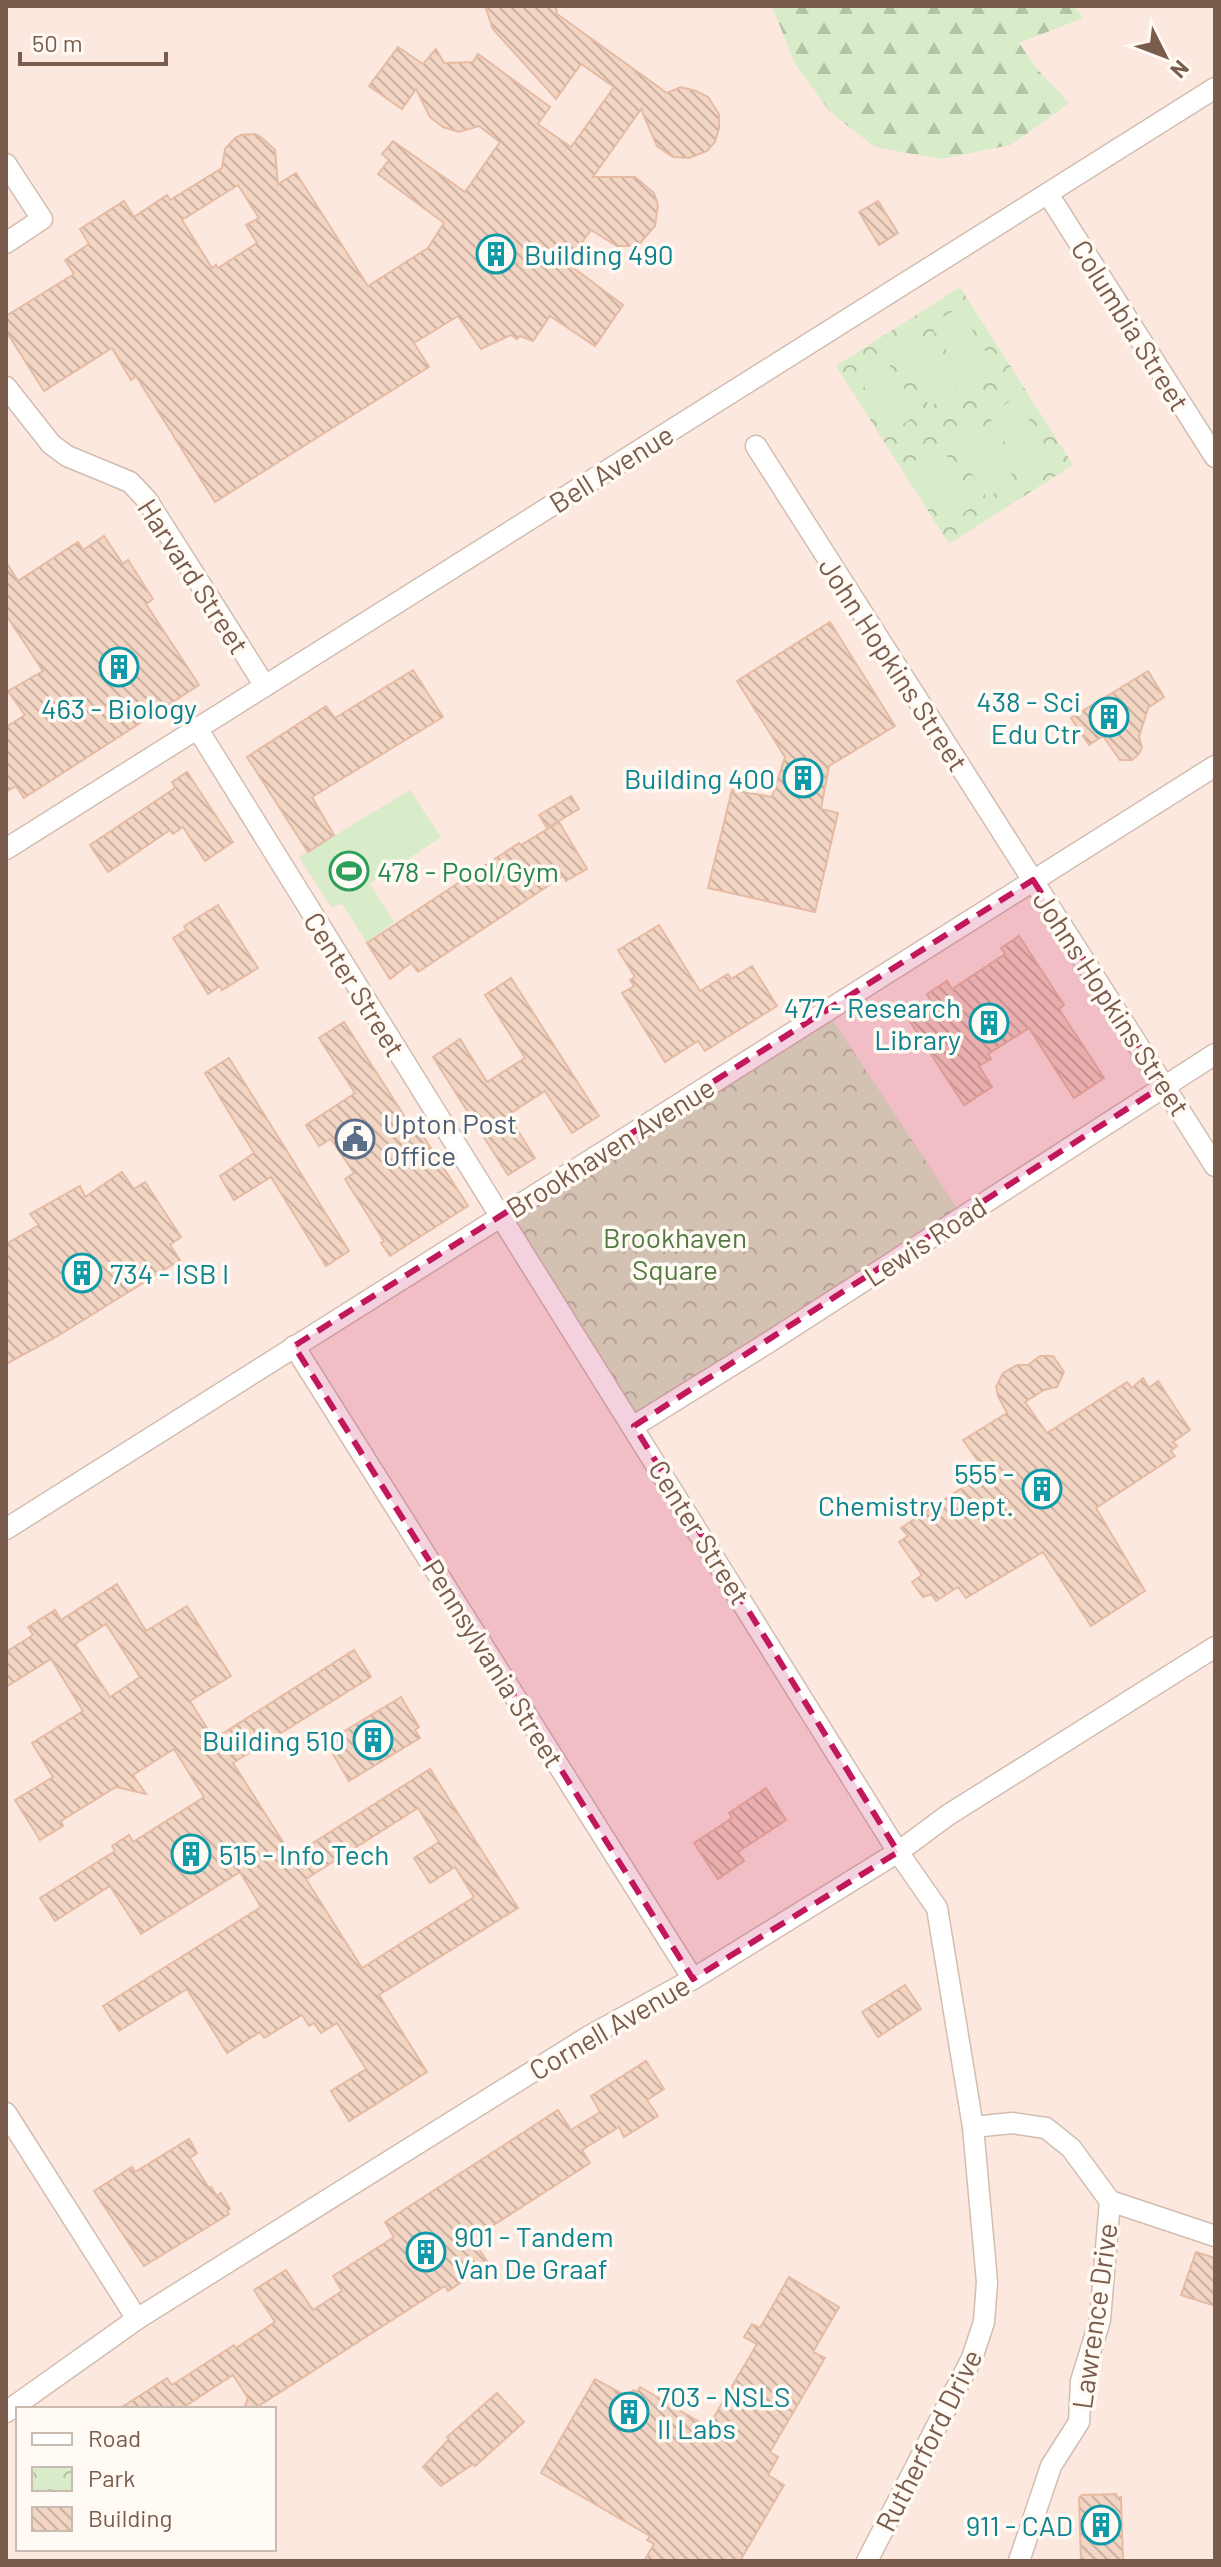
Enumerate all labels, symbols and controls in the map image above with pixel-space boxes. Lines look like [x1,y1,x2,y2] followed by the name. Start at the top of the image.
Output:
[20,16,166,66] scale bar
[1125,16,1205,96] north arrow
[32,28,83,57] text: 50 m
[1166,56,1195,84] text: N
[475,233,517,275] building icon: Building 490
[1065,233,1197,417] street label: Columbia Street
[524,237,674,271] place label: Building 490
[543,417,679,519] street label: Bell Avenue
[131,492,257,660] street label: Harvard Street
[812,551,976,777] street label: John Hopkins Street
[98,646,140,688] building icon: 463 - Biology
[976,684,1081,750] place label: 438 - Sci Edu Ctr
[41,691,197,725] place label: 463 - Biology
[1088,696,1130,738] building icon: 438 - Sci Edu Ctr
[782,757,824,799] building icon: Building 400
[624,761,775,795] place label: Building 400
[328,850,370,892] sports icon: 478 - Pool/Gym
[377,854,559,888] place label: 478 - Pool/Gym
[1027,884,1197,1122] street label: Johns Hopkins Street
[297,905,413,1063] street label: Center Street
[784,990,961,1056] place label: 477 - Research Library
[968,1002,1010,1044] building icon: 477 - Research Library
[500,1069,720,1225] street label: Brookhaven Avenue
[383,1106,517,1172] place label: Upton Post Office
[334,1118,376,1160] public building icon: Upton Post Office
[858,1189,992,1293] street label: Lewis Road
[603,1220,747,1286] park label: Brookhaven Square
[61,1252,103,1294] building icon: 734 - ISB I
[110,1256,229,1290] place label: 734 - ISB I
[642,1453,758,1611] street label: Center Street
[818,1456,1014,1522] place label: 555 - Chemistry Dept.
[1021,1468,1063,1510] building icon: 555 - Chemistry Dept.
[416,1553,572,1773] street label: Pennsylvania Street
[352,1719,394,1761] building icon: Building 510
[202,1723,345,1757] place label: Building 510
[170,1833,212,1875] building icon: 515 - Info Tech
[219,1837,389,1871] place label: 515 - Info Tech
[523,1967,695,2087] street label: Cornell Avenue
[454,2219,614,2285] place label: 901 - Tandem Van De Graaf
[1064,2221,1124,2411] street label: Lawrence Drive
[405,2231,447,2273] building icon: 901 - Tandem Van De Graaf
[867,2343,989,2537] street label: Rutherford Drive
[657,2379,790,2445] place label: 703 - NSLS II Labs
[608,2391,650,2433] building icon: 703 - NSLS II Labs
[16,2407,276,2551] legend
[88,2423,141,2452] text: Road
[88,2463,135,2492] text: Park
[88,2503,172,2532] text: Building
[1080,2504,1122,2546] building icon: 911 - CAD
[966,2508,1073,2542] place label: 911 - CAD

